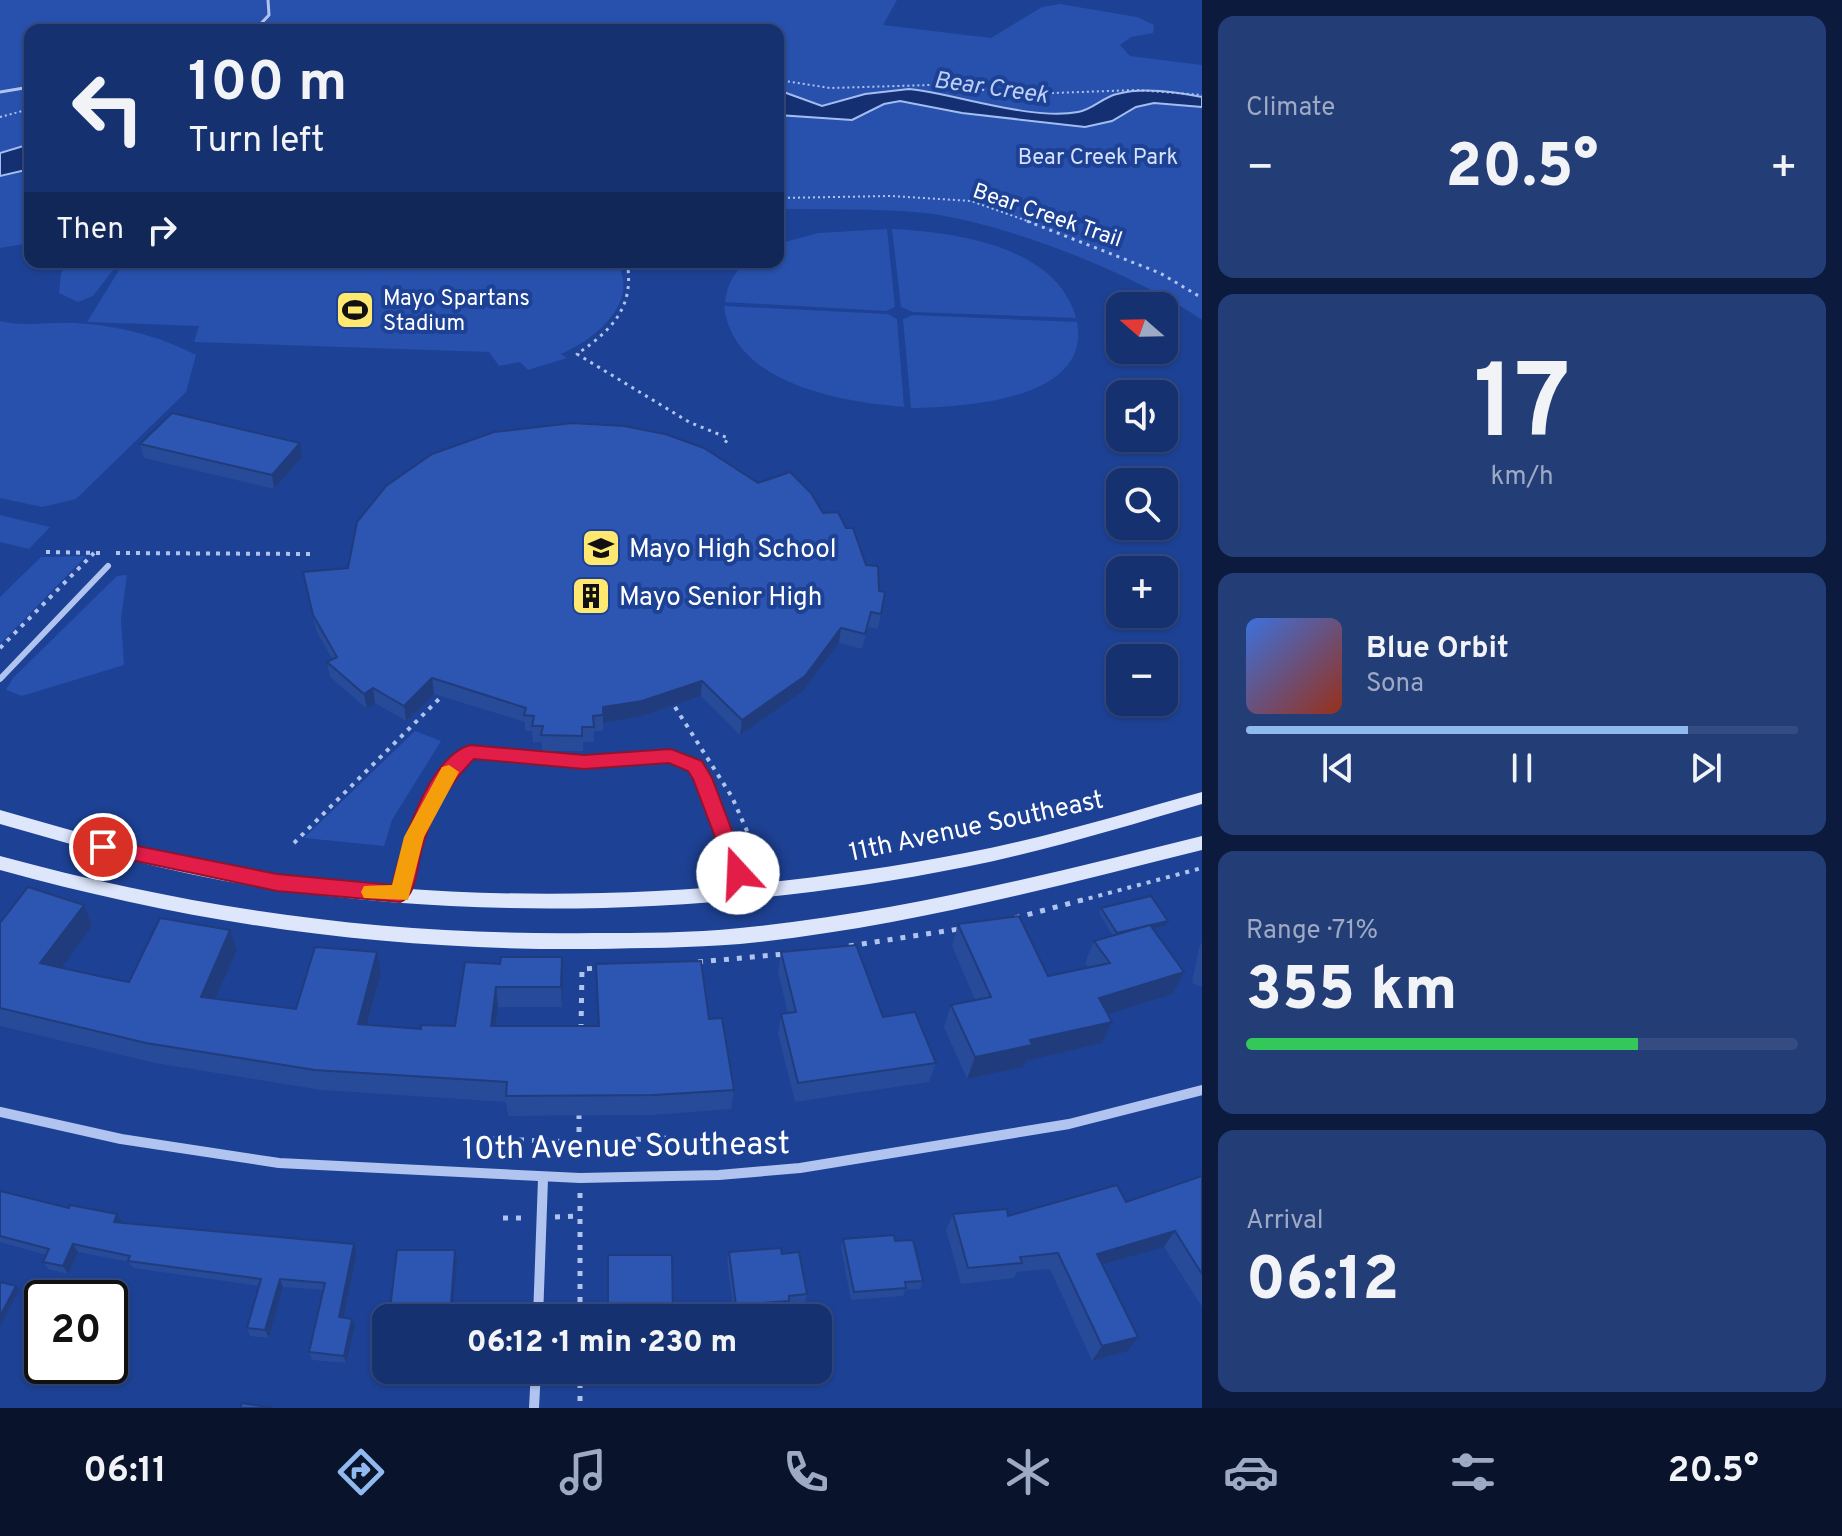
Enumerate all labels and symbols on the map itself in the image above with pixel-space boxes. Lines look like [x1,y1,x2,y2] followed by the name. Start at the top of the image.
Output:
[932,66,1051,112] water label: Bear Creek
[1018,145,1178,172] park label: Bear Creek Park
[969,178,1125,255] street label: Bear Creek Trail
[383,286,530,338] place label: Mayo Spartans Stadium
[334,289,376,331] sports icon: Mayo Spartans Stadium
[1106,292,1178,364] north arrow
[580,527,622,569] school or university icon: Mayo High School
[629,534,837,567] place label: Mayo High School
[570,575,612,617] building icon: Mayo Senior High
[619,582,822,615] place label: Mayo Senior High
[846,784,1107,871] street label: 11th Avenue Southeast
[69,813,137,881] pin
[696,831,780,915] position arrow
[462,1125,790,1171] street label: 10th Avenue Southeast
[24,1280,128,1384] speed limit sign: 20

